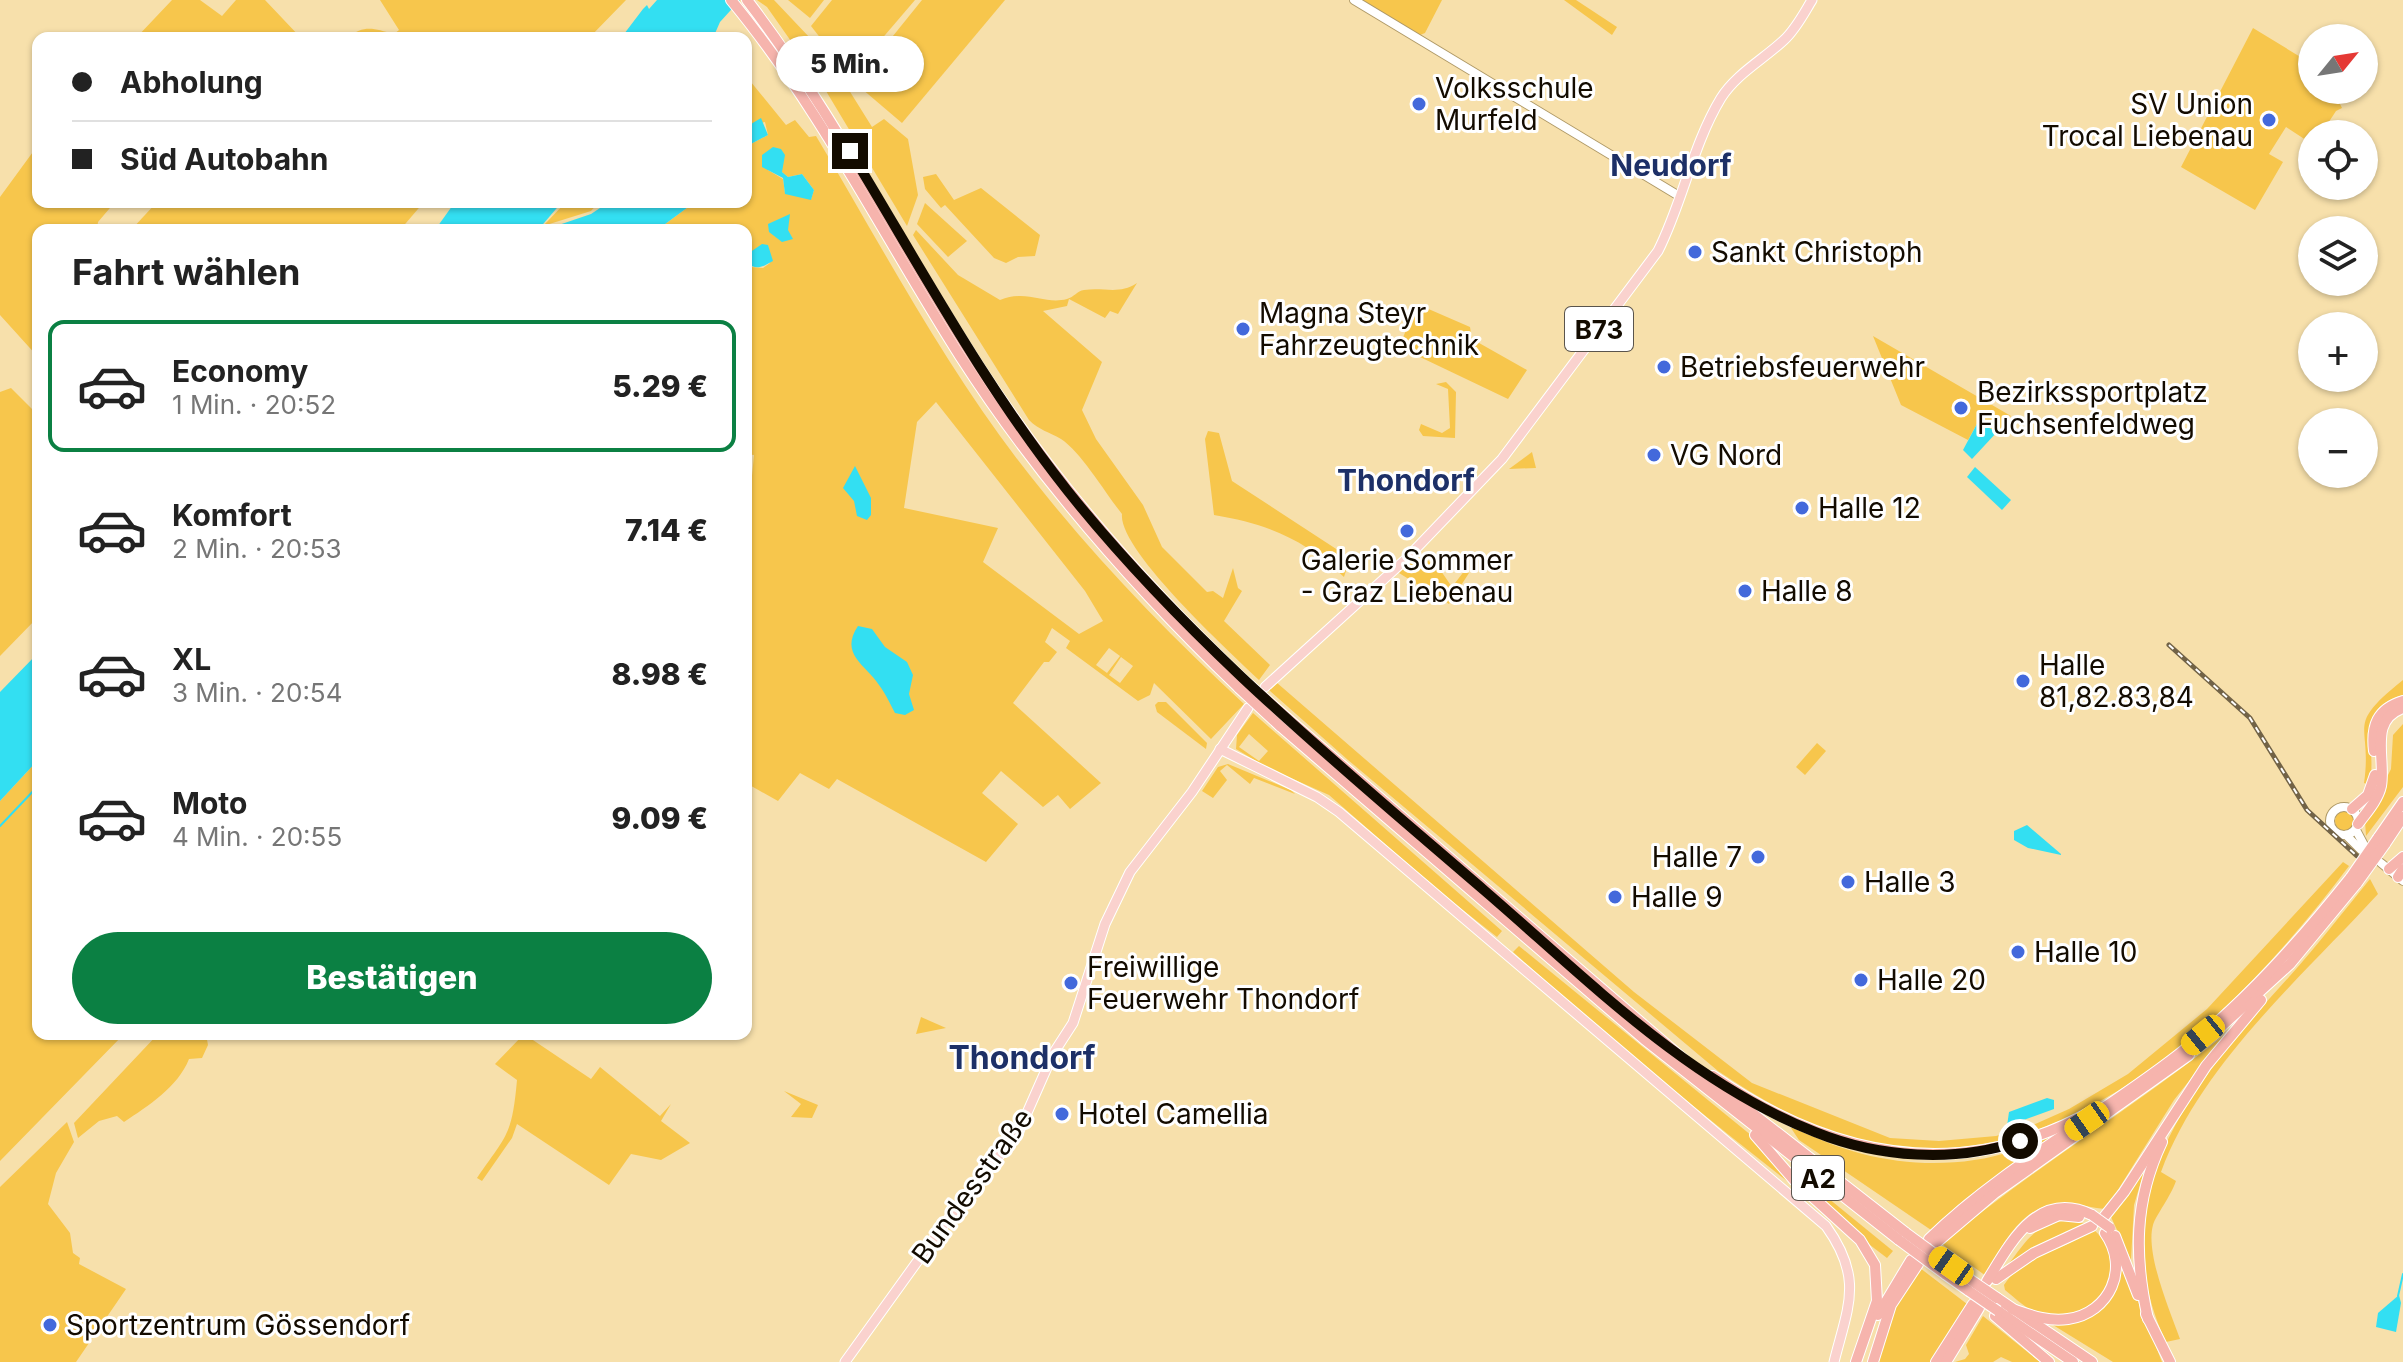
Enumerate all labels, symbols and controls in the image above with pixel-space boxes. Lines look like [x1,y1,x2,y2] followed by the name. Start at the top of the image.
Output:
[2298,24,2378,104] north arrow
[2298,24,2378,488] map controls
[776,35,924,91] callout: 5 Min.
[810,48,890,79] text: 5 Min.
[120,64,263,100] text: Abholung
[1435,71,1594,137] place label: Volksschule Murfeld
[2042,87,2253,153] place label: SV Union Trocal Liebenau
[1410,95,1428,113] marker: Volksschule Murfeld
[2260,111,2278,129] marker: SV Union Trocal Liebenau
[2298,120,2378,200] button: locate
[832,133,868,169] route end
[120,141,328,177] text: Süd Autobahn
[1610,147,1732,183] district label: Neudorf
[2298,216,2378,296] button: layers
[1711,235,1923,269] place label: Sankt Christoph
[1686,243,1704,261] marker: Sankt Christoph
[72,250,300,294] text: Fahrt wählen
[1259,296,1479,362] place label: Magna Steyr Fahrzeugtechnik
[1565,307,1633,351] road number: B73
[2298,312,2378,392] button: +
[1234,320,1252,338] marker: Magna Steyr Fahrzeugtechnik
[76,350,148,422] icon: car
[1680,350,1925,384] place label: Betriebsfeuerwehr
[172,353,308,389] text: Economy
[1655,358,1673,376] marker: Betriebsfeuerwehr
[612,368,708,404] text: 5.29 €
[1977,375,2208,441] place label: Bezirkssportplatz Fuchsenfeldweg
[172,389,336,420] text: 1 Min. · 20:52
[1952,399,1970,417] marker: Bezirkssportplatz Fuchsenfeldweg
[2298,408,2378,488] button: −
[1670,438,1782,472] place label: VG Nord
[1645,446,1663,464] marker: VG Nord
[1337,462,1475,498] district label: Thondorf
[1818,491,1921,525] place label: Halle 12
[76,494,148,566] icon: car
[172,497,292,533] text: Komfort
[1793,499,1811,517] marker: Halle 12
[625,512,708,548] text: 7.14 €
[1398,522,1416,540] marker: Galerie Sommer - Graz Liebenau
[172,533,342,564] text: 2 Min. · 20:53
[1301,543,1513,609] place label: Galerie Sommer - Graz Liebenau
[1761,574,1853,608] place label: Halle 8
[1736,582,1754,600] marker: Halle 8
[76,638,148,710] icon: car
[172,641,211,677] text: XL
[2039,648,2194,714] place label: Halle 81,82.83,84
[611,656,708,692] text: 8.98 €
[2014,672,2032,690] marker: Halle 81,82.83,84
[172,677,342,708] text: 3 Min. · 20:54
[76,782,148,854] icon: car
[172,785,247,821] text: Moto
[611,800,708,836] text: 9.09 €
[172,821,342,852] text: 4 Min. · 20:55
[1652,840,1742,874] place label: Halle 7
[1749,848,1767,866] marker: Halle 7
[1864,865,1956,899] place label: Halle 3
[1839,873,1857,891] marker: Halle 3
[1631,880,1723,914] place label: Halle 9
[1606,888,1624,906] marker: Halle 9
[72,932,712,1024] button: Bestätigen
[2034,935,2137,969] place label: Halle 10
[2009,943,2027,961] marker: Halle 10
[1087,950,1359,1016] place label: Freiwillige Feuerwehr Thondorf
[1877,963,1986,997] place label: Halle 20
[1852,971,1870,989] marker: Halle 20
[1062,974,1080,992] marker: Freiwillige Feuerwehr Thondorf
[2177,1011,2229,1059] car
[948,1038,1096,1077] district label: Thondorf
[1078,1097,1269,1131] place label: Hotel Camellia
[2060,1097,2114,1145] car
[904,1102,1040,1270] street label: Bundesstraße
[1053,1105,1071,1123] marker: Hotel Camellia
[2002,1123,2038,1159] route start
[1792,1156,1844,1200] road number: A2
[1924,1242,1978,1290] car
[66,1308,410,1342] place label: Sportzentrum Gössendorf
[41,1316,59,1334] marker: Sportzentrum Gössendorf

